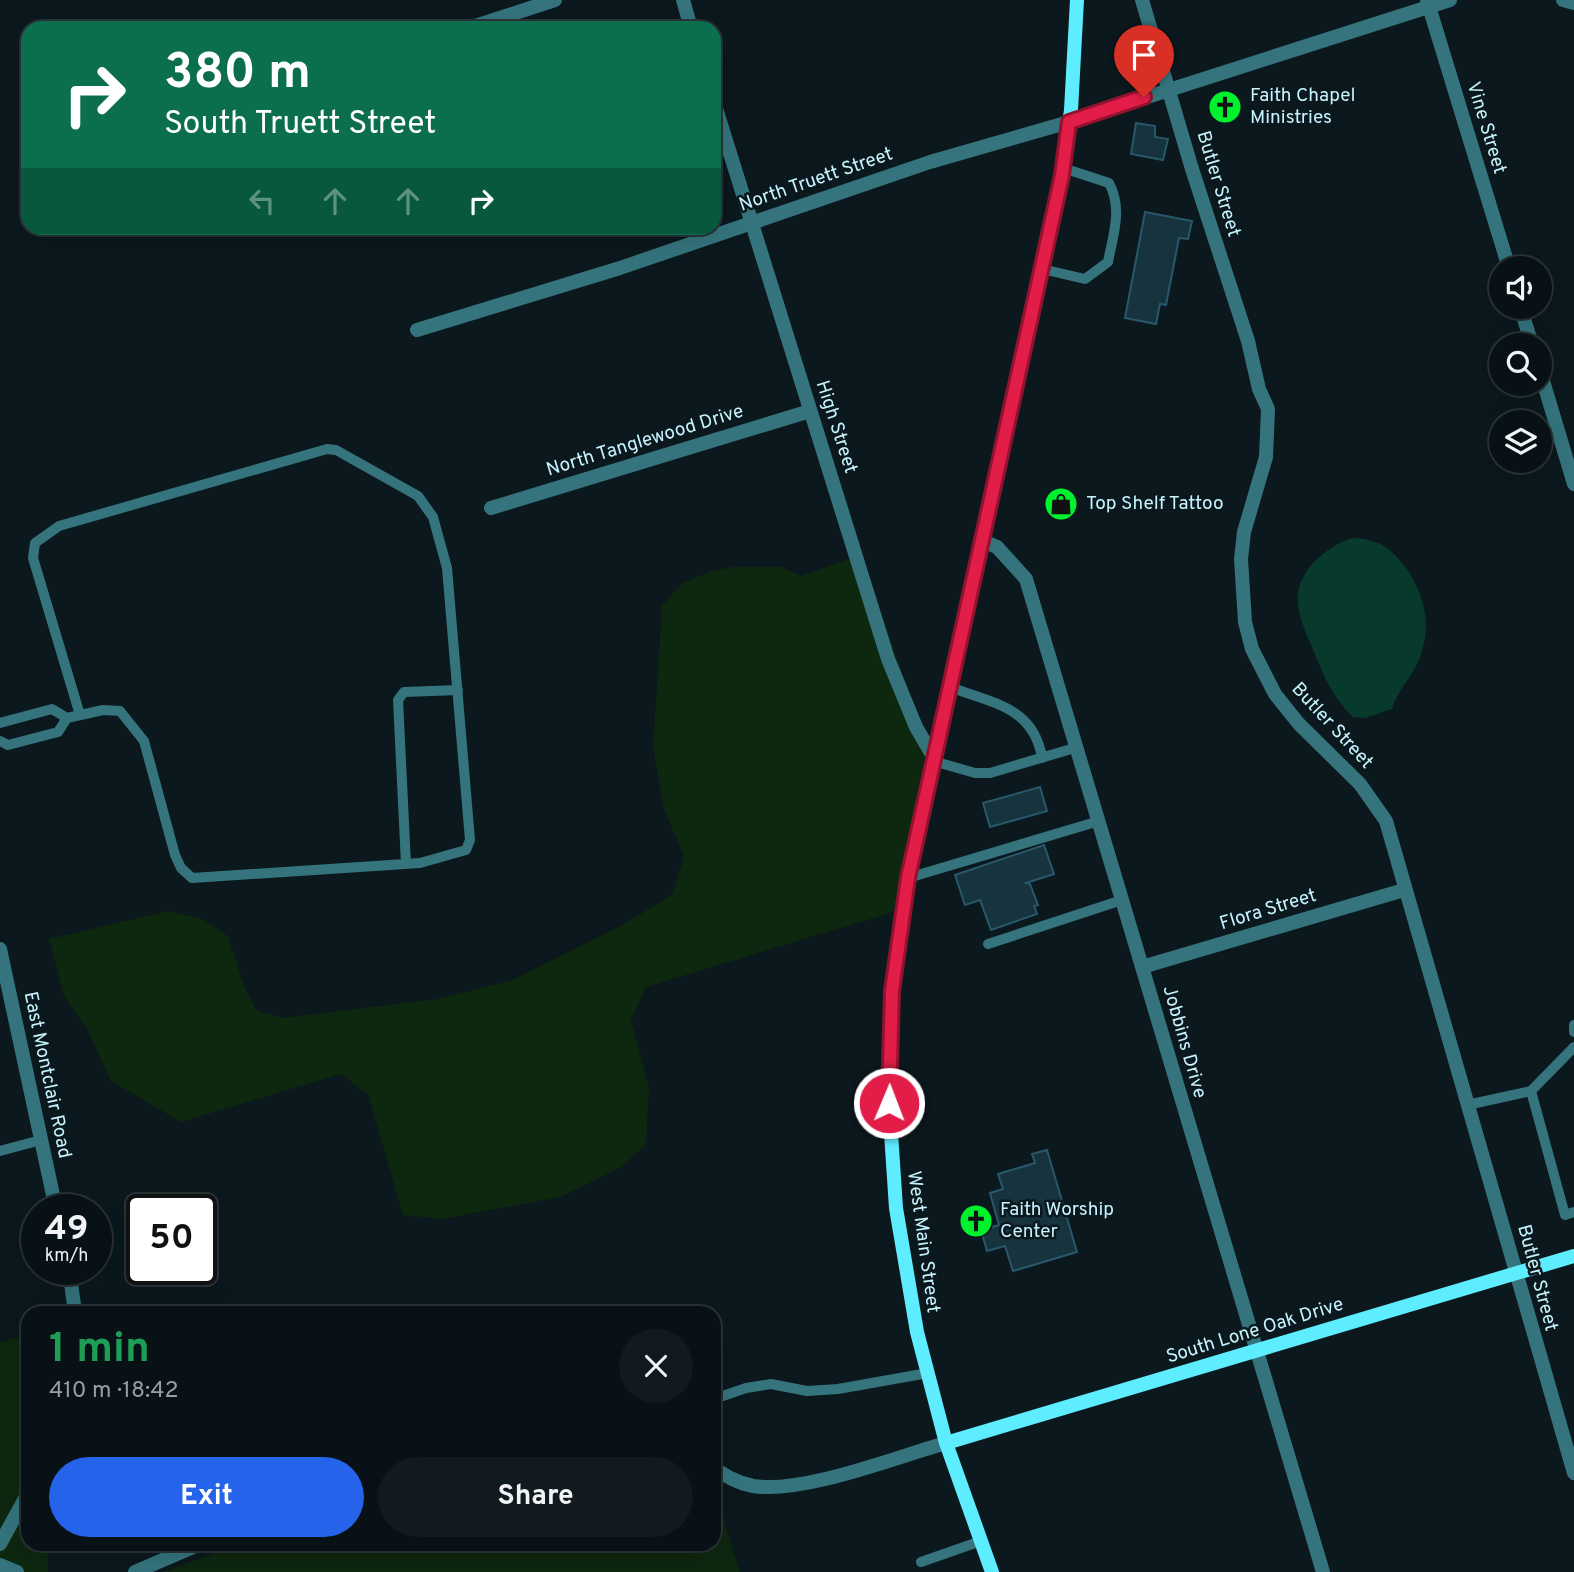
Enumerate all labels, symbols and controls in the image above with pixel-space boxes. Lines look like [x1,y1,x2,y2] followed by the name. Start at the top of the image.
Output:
[1114,25,1174,97] pin
[1125,36,1163,74] icon: arrive
[164,44,311,106] text: 380 m
[49,49,140,140] icon: right
[1461,79,1511,177] street label: Vine Street
[1250,84,1356,130] place label: Faith Chapel Ministries
[1206,88,1244,126] church icon: Faith Chapel Ministries
[164,105,436,145] text: South Truett Street
[1191,128,1245,240] street label: Butler Street
[736,142,896,218] street label: North Truett Street
[243,182,281,220] icon: left
[316,182,354,220] icon: ahead
[389,182,427,220] icon: ahead
[462,182,500,220] icon: right
[1489,256,1552,473] map controls
[1489,256,1552,319] button: sound
[1489,333,1552,396] button: search
[810,377,862,477] street label: High Street
[543,400,747,482] street label: North Tanglewood Drive
[1489,410,1552,473] button: layers
[1042,485,1080,523] shop icon: Top Shelf Tattoo
[1086,492,1224,516] place label: Top Shelf Tattoo
[1286,678,1378,774] street label: Butler Street
[1217,884,1319,936] street label: Flora Street
[1156,983,1212,1101] street label: Jobbins Drive
[18,989,76,1161] street label: East Montclair Road
[852,1066,926,1140] position arrow
[901,1170,945,1314] street label: West Main Street
[126,1194,217,1285] speed limit sign: 50
[1000,1198,1114,1244] place label: Faith Worship Center
[957,1202,995,1240] church icon: Faith Worship Center
[44,1208,89,1252] text: 49
[1511,1222,1563,1334] street label: Butler Street
[45,1245,88,1268] text: km/h
[1163,1293,1347,1369] street label: South Lone Oak Drive
[49,1324,150,1377] text: 1 min
[619,1329,693,1403] button: close
[49,1377,179,1406] text: 410 m · 18:42
[49,1457,364,1537] button: Exit
[378,1457,693,1537] button: Share

